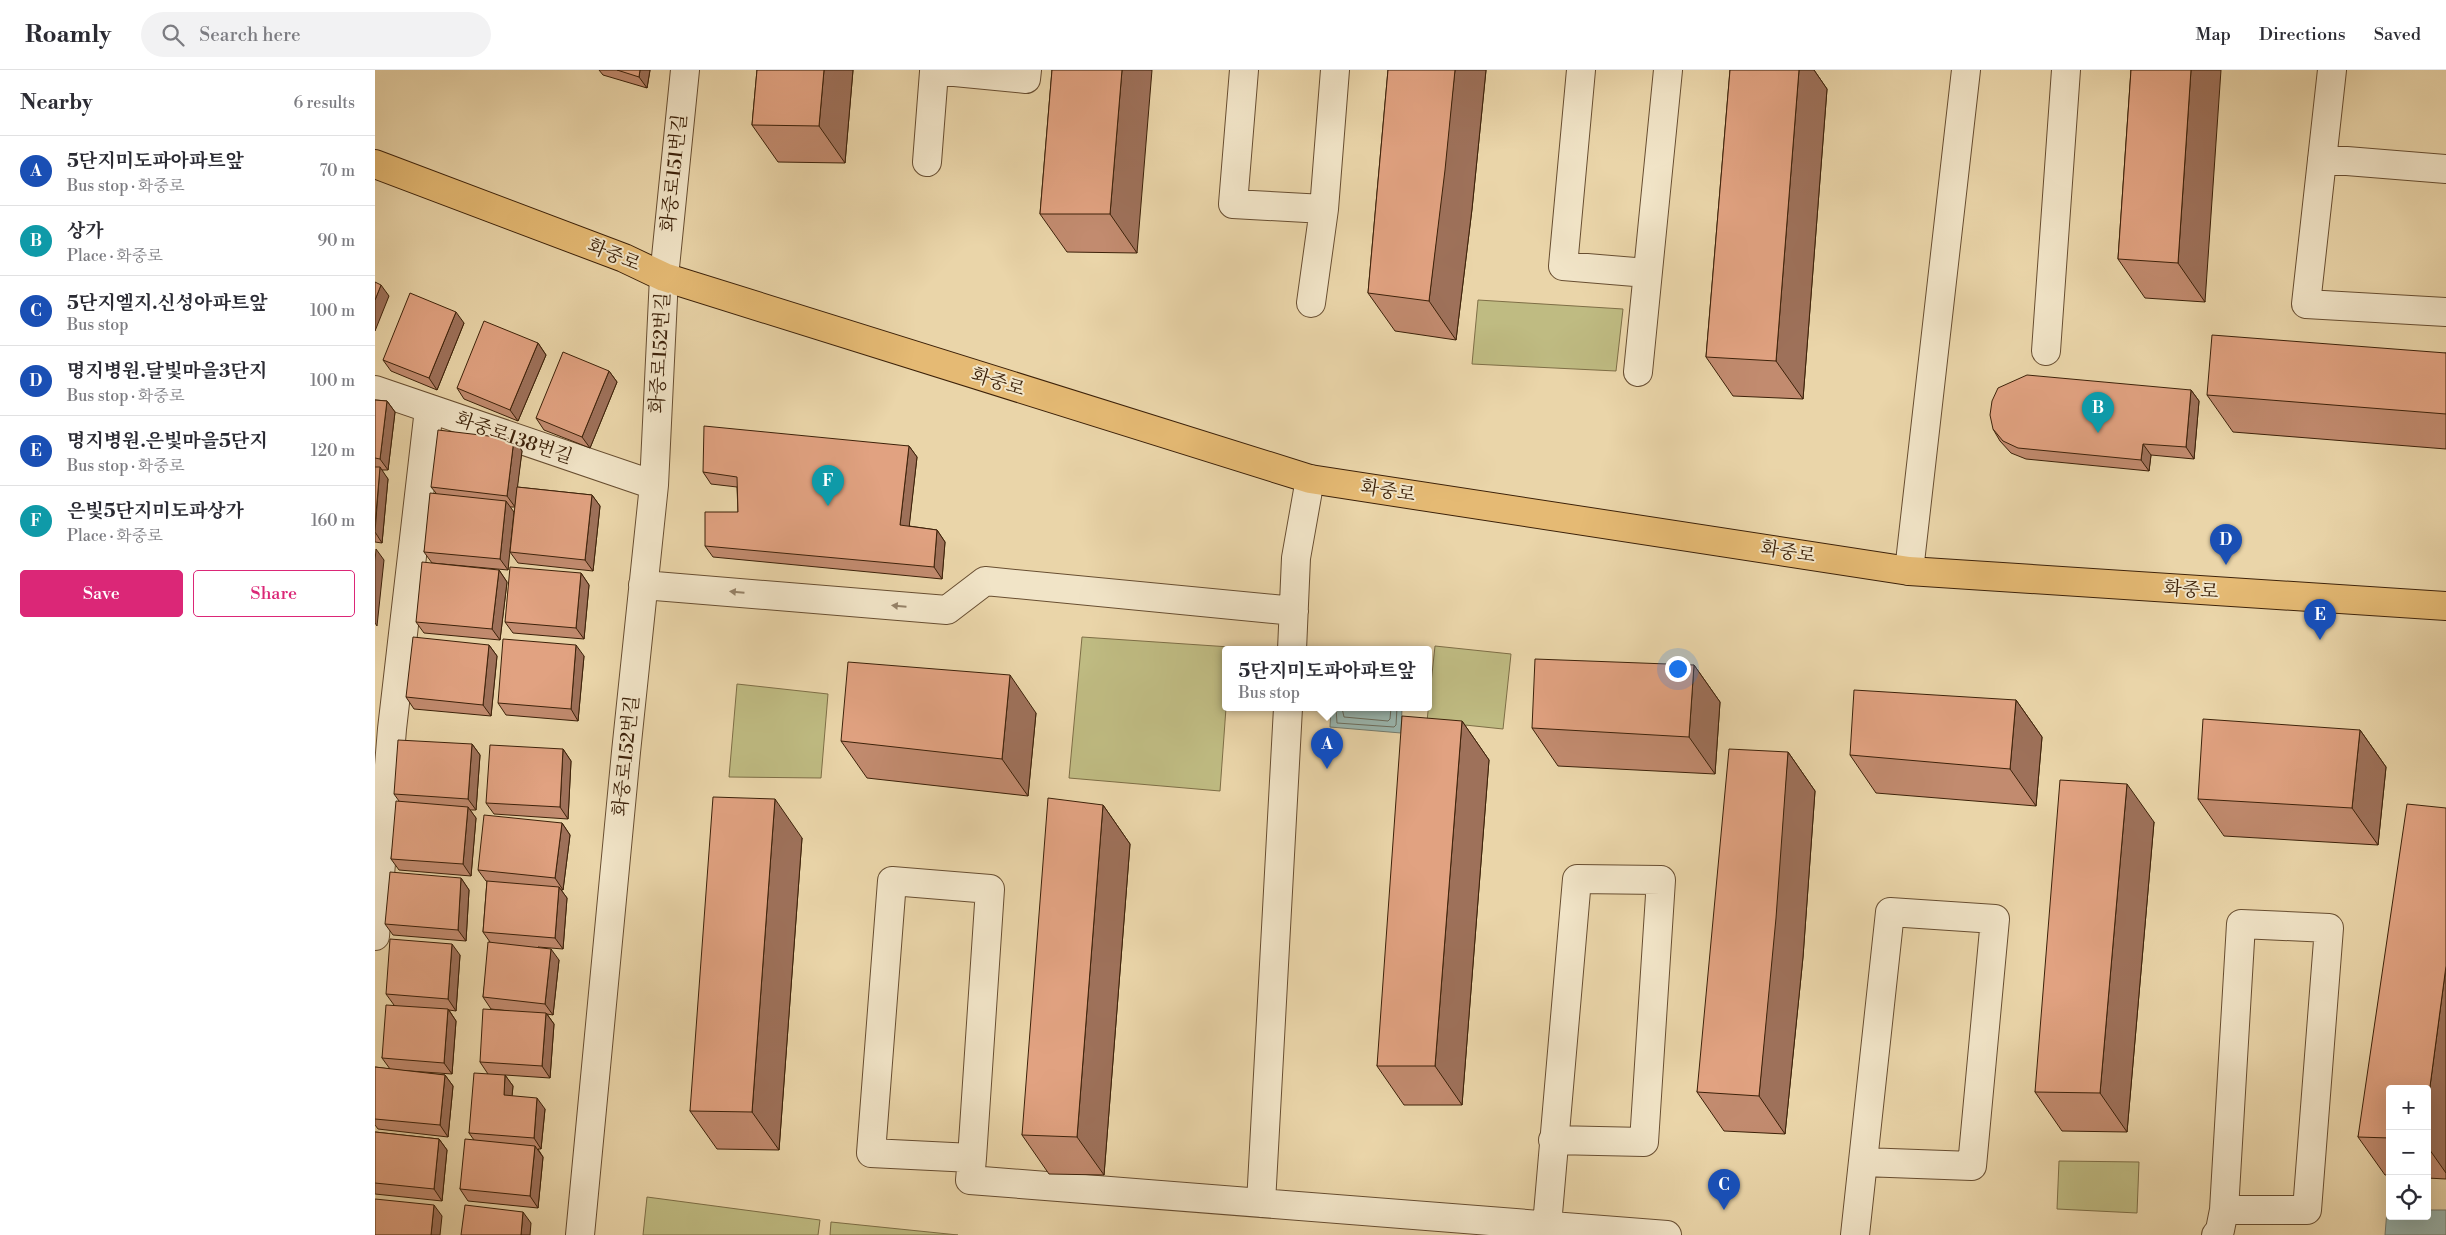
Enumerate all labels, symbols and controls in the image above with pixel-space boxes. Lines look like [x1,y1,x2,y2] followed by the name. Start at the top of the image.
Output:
[141,12,491,57] search box
[25,20,111,50] text: Roamly
[159,21,187,49] icon: search
[199,23,301,47] text: Search here
[2195,23,2231,46] text: Map
[2259,23,2346,46] text: Directions
[2374,23,2421,46] text: Saved
[20,90,93,116] text: Nearby
[294,93,355,113] text: 6 results
[656,113,692,233] street label: 화중로151번길
[67,149,244,173] text: 5단지미도파아파트앞
[30,161,42,181] text: A
[319,161,355,181] text: 70 m
[67,176,184,196] text: Bus stop · 화중로
[67,219,104,243] text: 상가
[30,231,42,251] text: B
[317,231,355,251] text: 90 m
[584,234,644,276] street label: 화중로
[67,246,163,266] text: Place · 화중로
[67,291,268,315] text: 5단지엘지.신성아파트앞
[645,292,675,414] street label: 화중로152번길
[30,301,42,321] text: C
[310,301,355,321] text: 100 m
[67,315,129,335] text: Bus stop
[67,359,267,383] text: 명지병원.달빛마을3단지
[968,362,1028,402] street label: 화중로
[30,371,42,391] text: D
[310,371,355,391] text: 100 m
[67,386,184,406] text: Bus stop · 화중로
[2082,392,2114,433] pin: B
[452,407,576,469] street label: 화중로138번길
[67,429,268,453] text: 명지병원.은빛마을5단지
[30,441,42,461] text: E
[311,441,355,461] text: 120 m
[67,456,184,476] text: Bus stop · 화중로
[812,465,844,506] pin: F
[1359,475,1417,507] street label: 화중로
[67,499,244,523] text: 은빛5단지미도파상가
[30,511,42,531] text: F
[311,511,355,531] text: 160 m
[2210,524,2242,565] pin: D
[67,526,163,546] text: Place · 화중로
[1759,536,1817,568] street label: 화중로
[20,570,183,617] button: Save
[193,570,355,617] button: Share
[2163,576,2219,604] street label: 화중로
[728,588,744,596] one-way arrow
[2304,599,2336,640] pin: E
[890,602,906,610] one-way arrow
[1222,646,1432,711] popup
[1665,656,1691,682] your location
[1239,659,1415,683] text: 5단지미도파아파트앞
[1239,683,1300,703] text: Bus stop
[608,694,644,818] street label: 화중로152번길
[1311,728,1343,769] pin: A
[2386,1085,2431,1220] map controls
[2386,1085,2431,1130] button: +
[2386,1130,2431,1175] button: −
[1708,1169,1740,1210] pin: C
[2386,1175,2431,1220] button: locate

